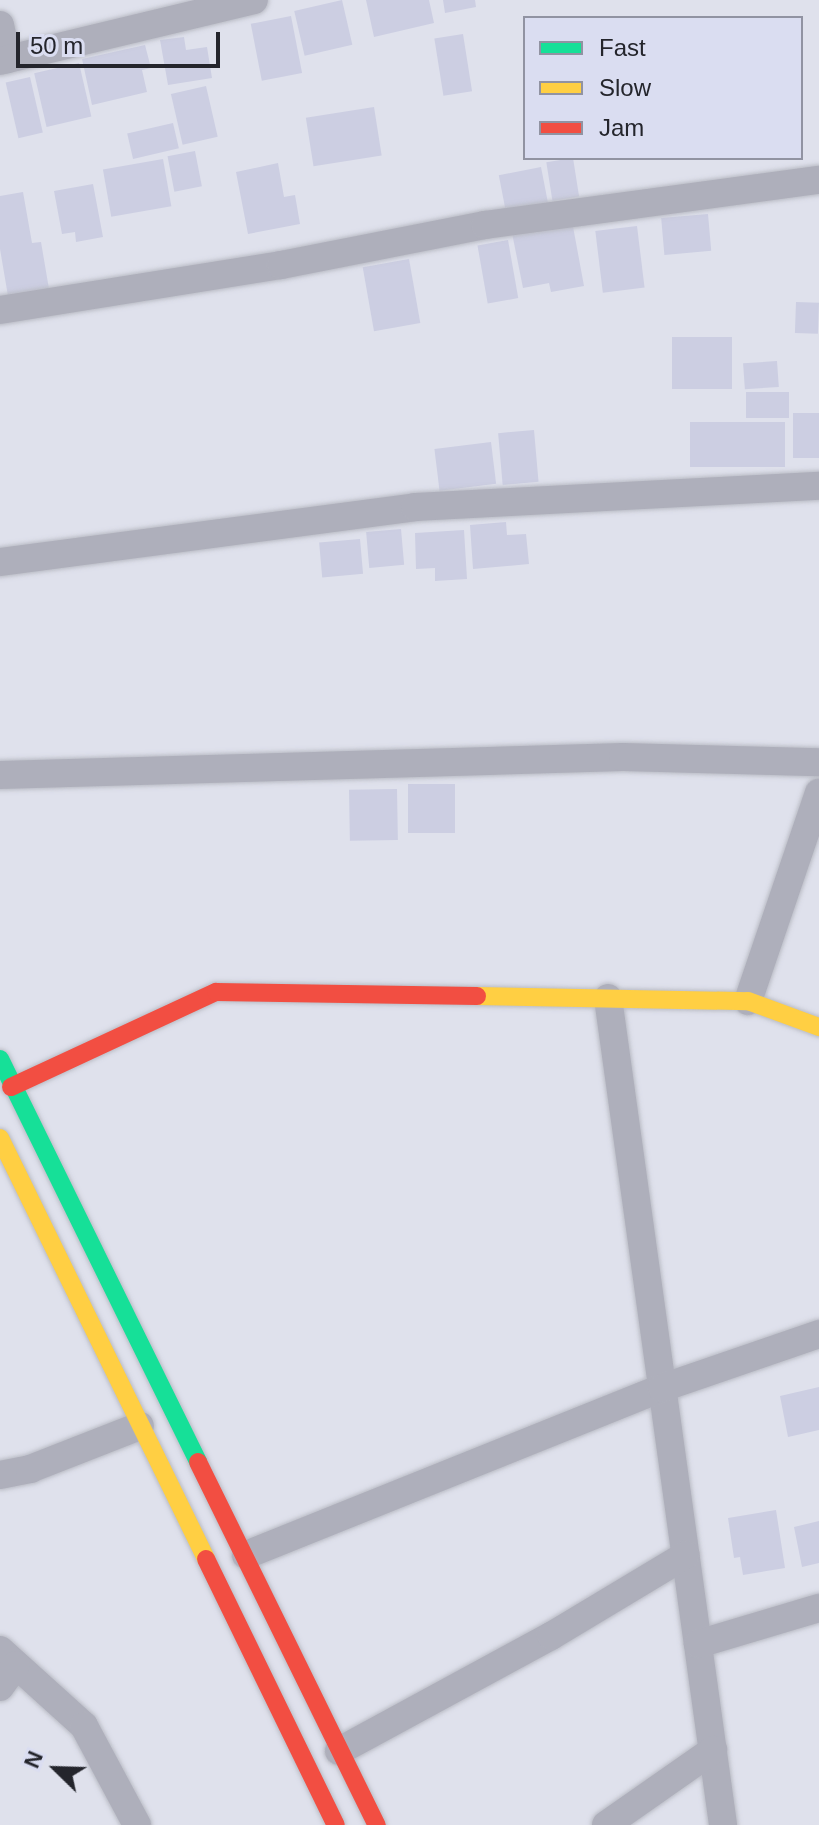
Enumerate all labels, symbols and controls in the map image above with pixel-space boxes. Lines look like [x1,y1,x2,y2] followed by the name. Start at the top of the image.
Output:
[20,16,224,66] scale bar
[523,16,803,160] legend
[30,32,83,59] text: 50 m
[599,34,646,61] text: Fast
[599,74,651,101] text: Slow
[599,114,644,141] text: Jam
[16,1729,96,1809] north arrow
[19,1747,48,1772] text: N

